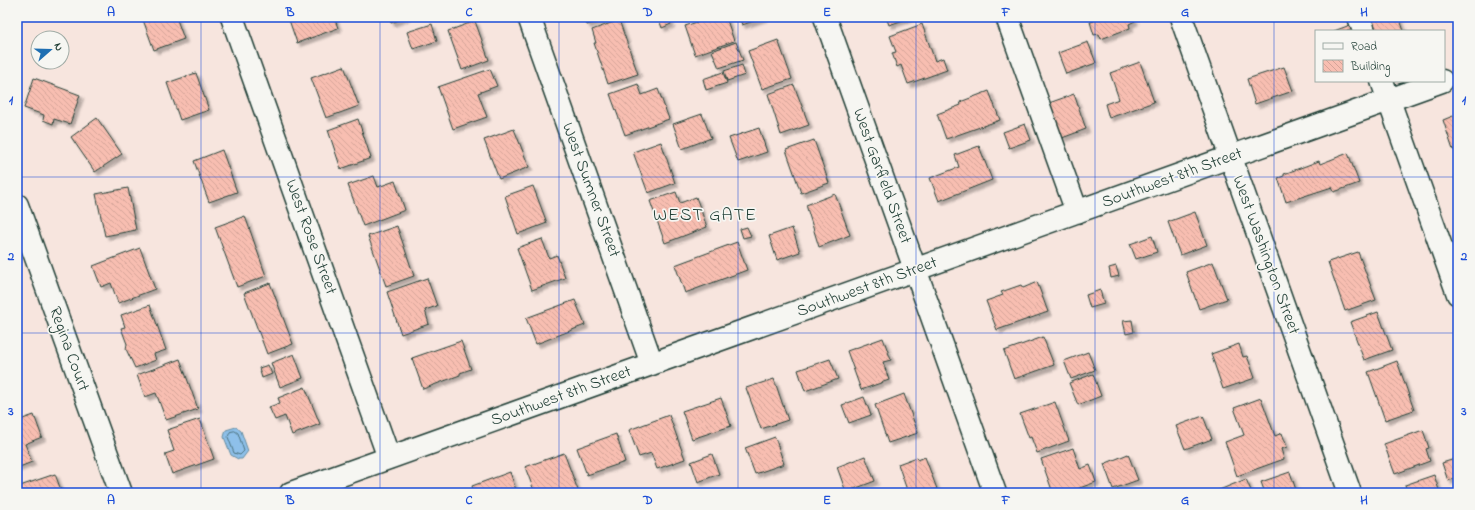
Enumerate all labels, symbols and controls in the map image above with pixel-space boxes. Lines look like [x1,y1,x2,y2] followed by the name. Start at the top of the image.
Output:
[107,3,115,22] text: A
[285,3,295,22] text: B
[465,3,473,22] text: C
[642,3,653,22] text: D
[823,3,831,22] text: E
[1001,3,1011,22] text: F
[1181,3,1189,22] text: G
[1360,3,1368,22] text: H
[30,30,70,70] north arrow
[1315,30,1445,82] legend
[1351,38,1377,56] text: Road
[50,41,67,53] text: N
[1350,58,1390,77] text: Building
[9,91,14,110] text: 1
[1462,91,1467,110] text: 1
[846,105,918,248] street label: West Garfield Street
[555,119,627,261] street label: West Sumner Street
[1098,141,1246,215] street label: Southwest 8th Street
[1224,172,1307,339] street label: West Washington Street
[279,176,344,298] street label: West Rose Street
[653,203,757,229] district label: WEST GATE
[7,247,15,266] text: 2
[1460,247,1468,266] text: 2
[793,250,941,324] street label: Southwest 8th Street
[40,303,96,396] street label: Regina Court
[487,359,635,433] street label: Southwest 8th Street
[7,402,14,421] text: 3
[1460,402,1467,421] text: 3
[107,491,115,510] text: A
[285,491,295,510] text: B
[465,491,473,510] text: C
[642,491,653,510] text: D
[823,491,831,510] text: E
[1001,491,1011,510] text: F
[1181,491,1189,510] text: G
[1360,491,1368,510] text: H

